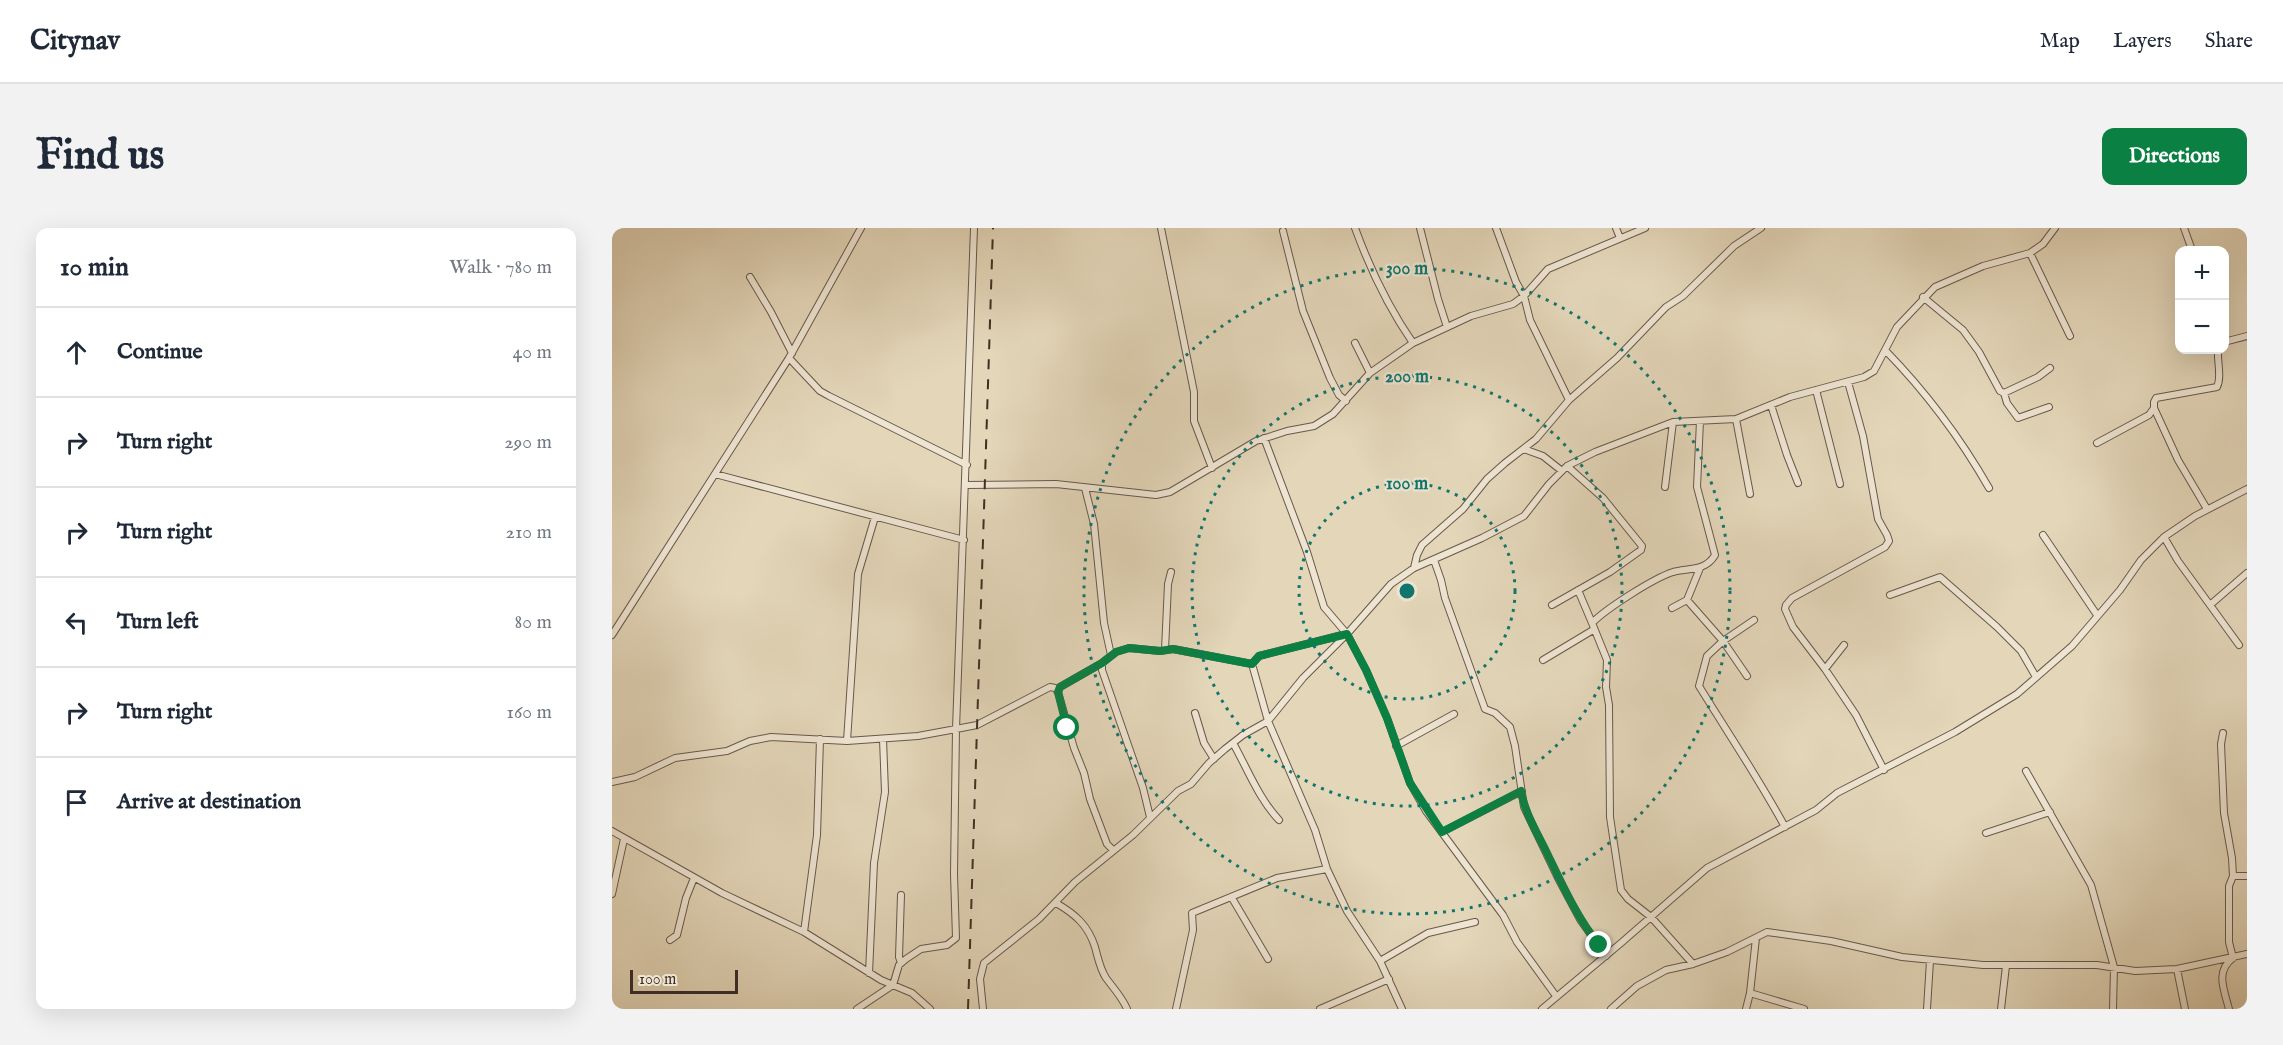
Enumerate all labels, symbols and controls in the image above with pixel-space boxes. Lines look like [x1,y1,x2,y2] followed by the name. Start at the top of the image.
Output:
[30,24,120,59] text: Citynav
[2040,28,2080,55] text: Map
[2113,28,2172,55] text: Layers
[2205,28,2253,55] text: Share
[2102,128,2247,185] button: Directions
[36,130,164,183] text: Find us
[2175,246,2229,354] map controls
[2175,246,2229,300] button: +
[60,251,129,284] text: 10 min
[449,255,552,280] text: Walk · 780 m
[1386,258,1428,281] text: 300 m
[2175,300,2229,354] button: −
[60,336,93,369] icon: ahead
[117,338,203,366] text: Continue
[513,340,552,365] text: 40 m
[1385,366,1429,389] text: 200 m
[60,426,93,459] icon: right
[117,428,212,456] text: Turn right
[504,430,552,455] text: 290 m
[1386,473,1428,496] text: 100 m
[60,516,93,549] icon: right
[117,518,212,546] text: Turn right
[506,520,552,545] text: 210 m
[1397,581,1417,601] centre of rings
[60,606,93,639] icon: left
[117,608,199,636] text: Turn left
[515,610,552,635] text: 80 m
[60,696,93,729] icon: right
[117,698,212,726] text: Turn right
[506,700,552,725] text: 160 m
[1053,714,1079,740] route start
[60,786,93,819] icon: arrive
[117,788,301,816] text: Arrive at destination
[1585,931,1611,957] route end
[630,967,738,994] scale bar
[639,970,676,990] text: 100 m

